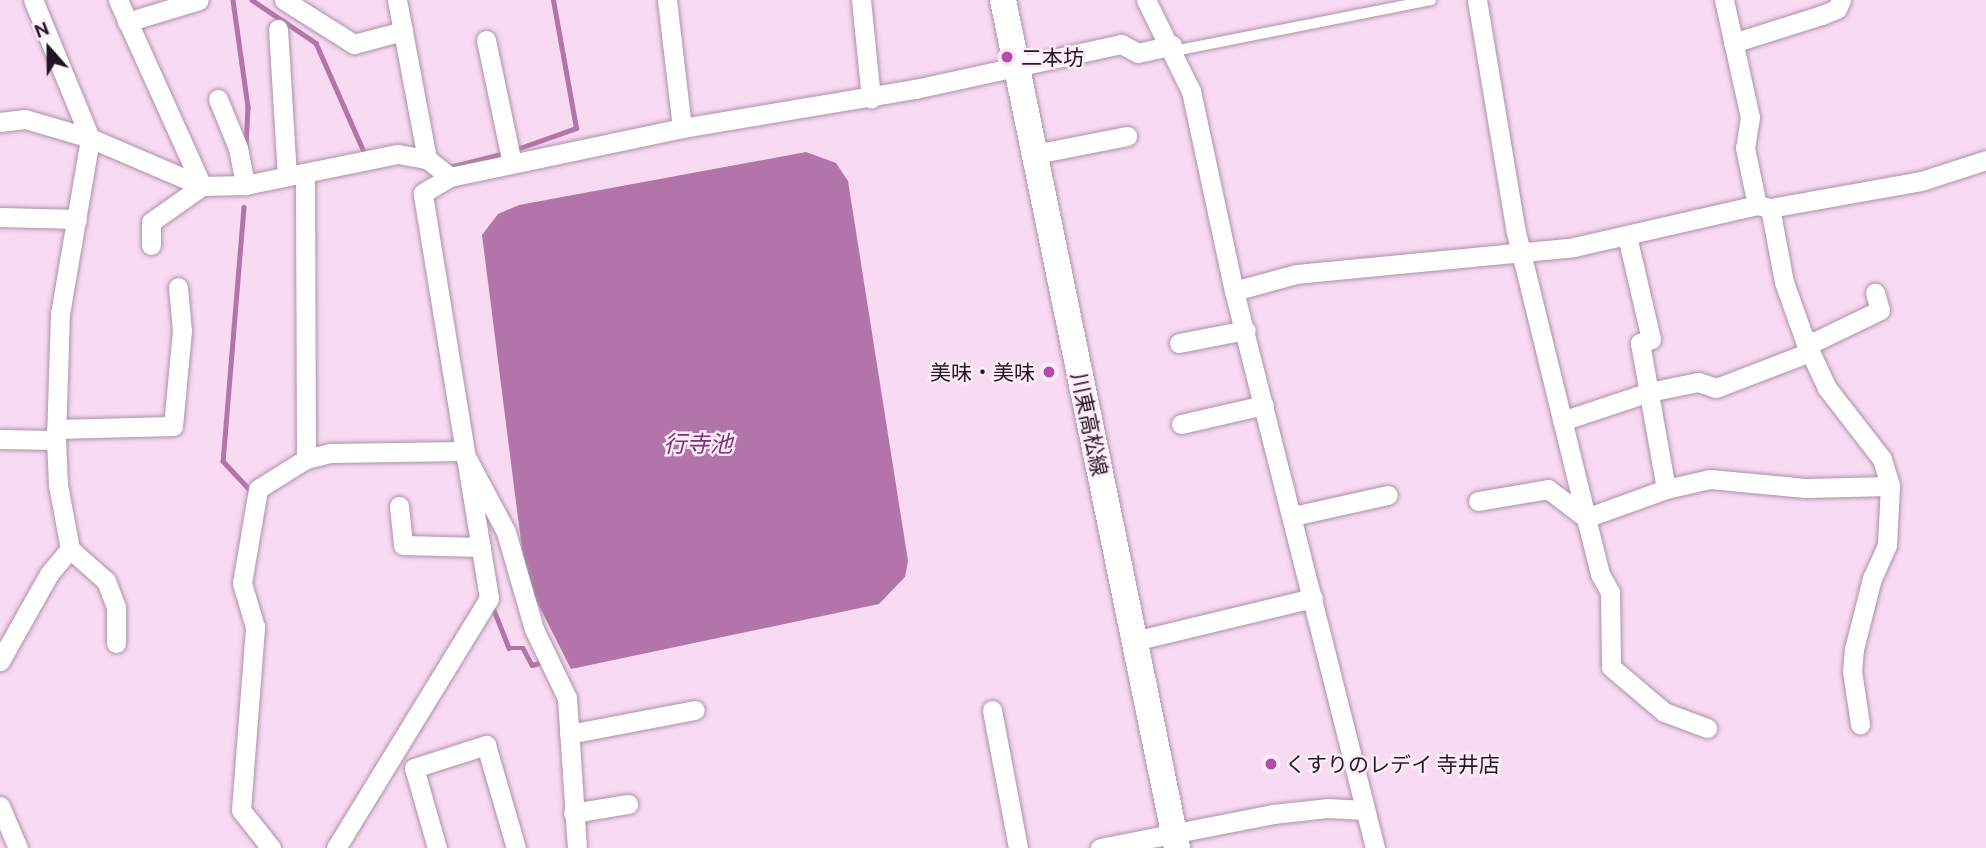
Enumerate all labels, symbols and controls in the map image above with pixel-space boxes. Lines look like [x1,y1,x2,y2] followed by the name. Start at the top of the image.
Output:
[14,14,84,84] north arrow
[31,17,52,42] text: N
[1021,44,1084,70] place label: 二本坊
[999,49,1015,65] marker: 二本坊
[930,359,1035,385] place label: 美味・美味
[1041,364,1057,380] marker: 美味・美味
[1067,370,1113,478] street label: 川東高松線
[664,430,732,458] water label: 行寺池
[1285,751,1500,777] place label: くすりのレデイ 寺井店
[1263,756,1279,772] marker: くすりのレデイ 寺井店

